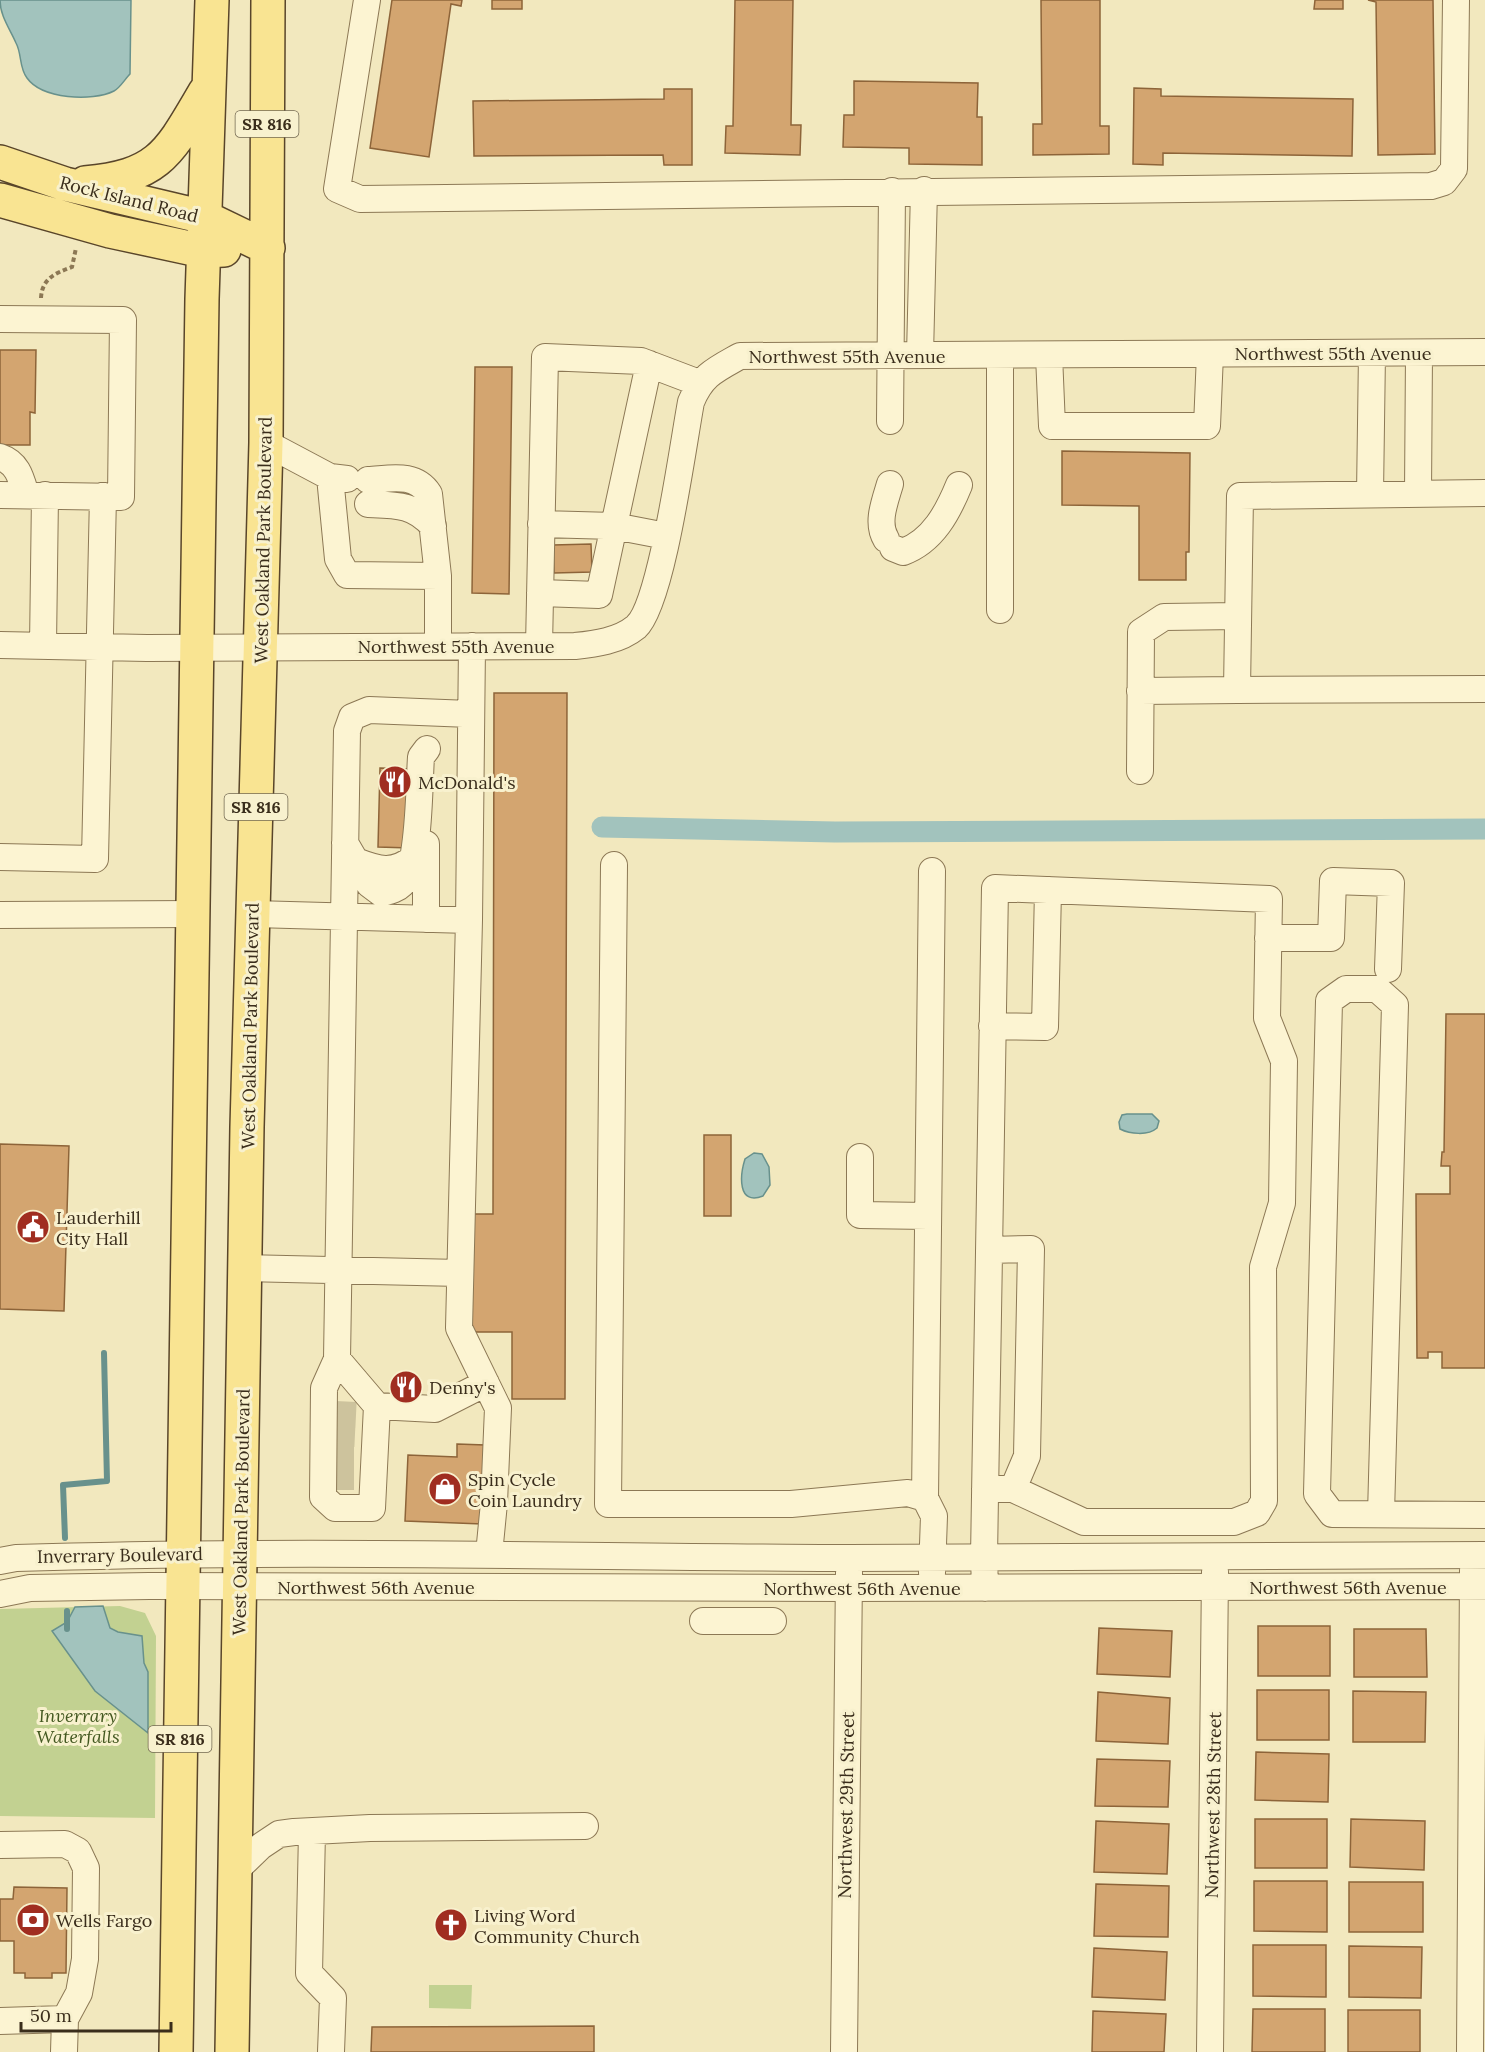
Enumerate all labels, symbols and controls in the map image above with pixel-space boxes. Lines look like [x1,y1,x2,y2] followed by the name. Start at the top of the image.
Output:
[236,111,298,137] road number: SR 816
[57,171,201,227] street label: Rock Island Road
[1235,342,1432,365] street label: Northwest 55th Avenue
[749,345,946,368] street label: Northwest 55th Avenue
[249,416,277,664] street label: West Oakland Park Boulevard
[358,635,555,658] street label: Northwest 55th Avenue
[377,764,413,800] restaurant icon: McDonald's
[418,771,516,794] place label: McDonald's
[224,794,288,820] road number: SR 816
[236,902,264,1150] street label: West Oakland Park Boulevard
[56,1206,141,1250] place label: Lauderhill City Hall
[15,1209,51,1245] public building icon: Lauderhill City Hall
[388,1369,424,1405] restaurant icon: Denny's
[429,1376,495,1399] place label: Denny's
[227,1388,255,1636] street label: West Oakland Park Boulevard
[468,1468,582,1512] place label: Spin Cycle Coin Laundry
[427,1471,463,1507] shop icon: Spin Cycle Coin Laundry
[37,1542,203,1568] street label: Inverrary Boulevard
[277,1576,475,1599] street label: Northwest 56th Avenue
[1249,1576,1447,1599] street label: Northwest 56th Avenue
[763,1577,961,1600] street label: Northwest 56th Avenue
[36,1704,120,1748] park label: Inverrary Waterfalls
[833,1711,859,1899] street label: Northwest 29th Street
[1200,1711,1226,1899] street label: Northwest 28th Street
[148,1726,212,1752] road number: SR 816
[15,1902,51,1938] bank icon: Wells Fargo
[474,1904,640,1948] place label: Living Word Community Church
[433,1907,469,1943] church icon: Living Word Community Church
[56,1909,152,1932] place label: Wells Fargo
[21,1995,171,2033] scale bar
[30,2004,72,2027] text: 50 m

